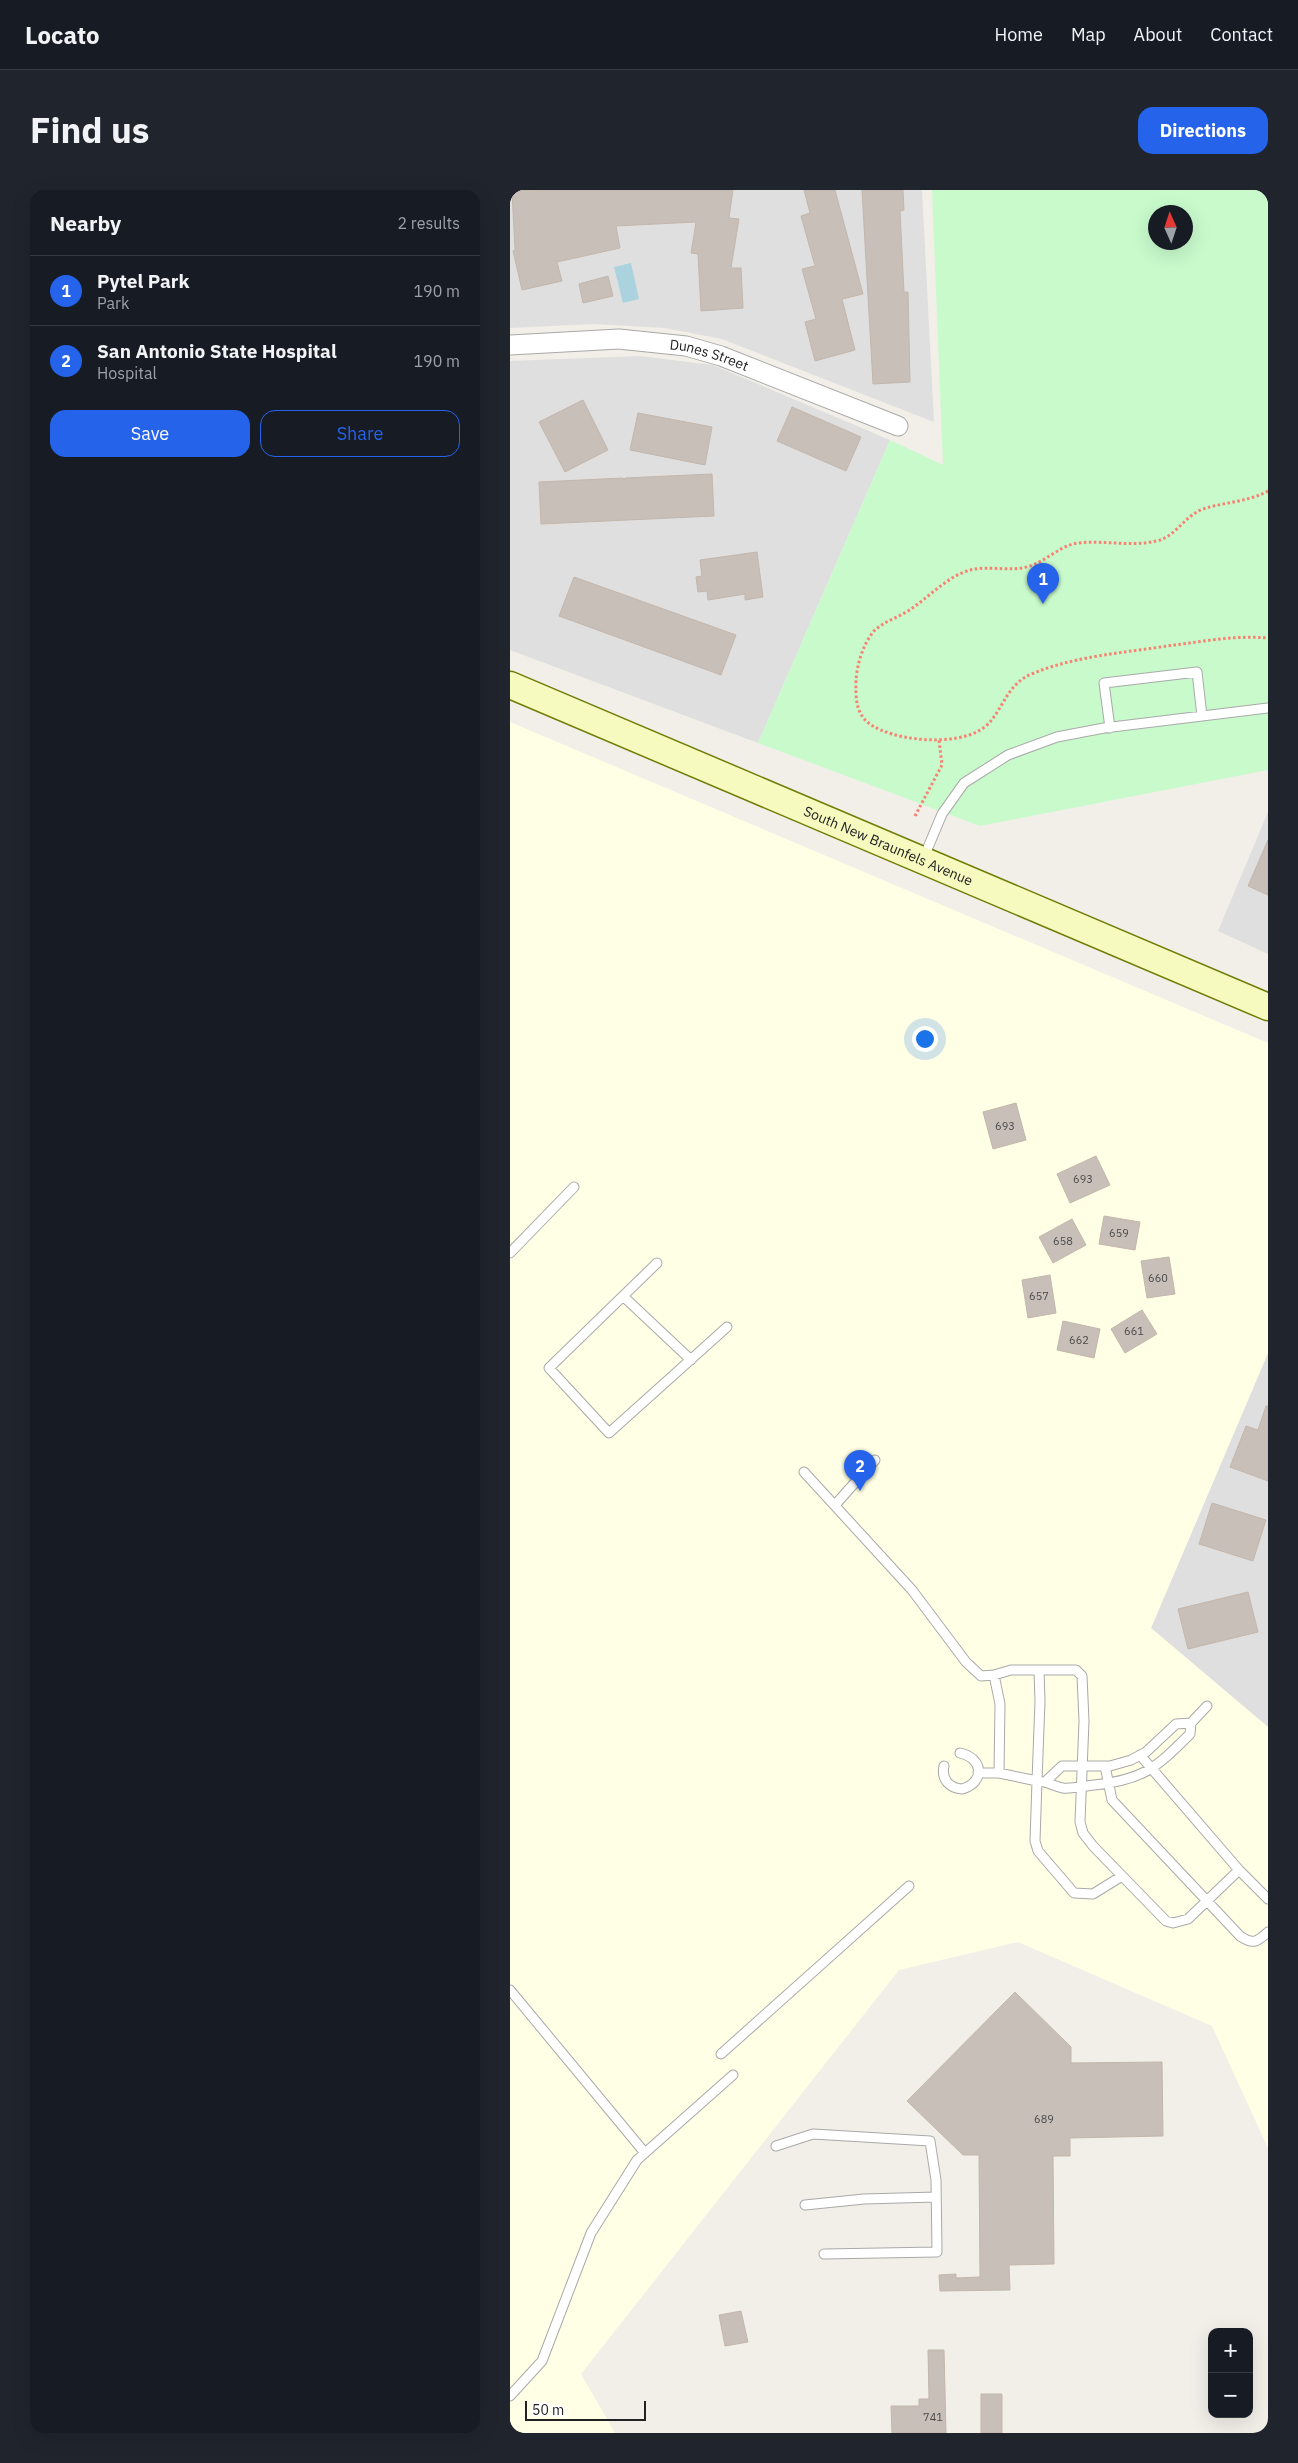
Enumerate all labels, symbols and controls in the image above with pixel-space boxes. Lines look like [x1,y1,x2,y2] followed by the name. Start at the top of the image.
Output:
[25,19,100,51] text: Locato
[995,23,1043,46] text: Home
[1071,23,1106,46] text: Map
[1134,23,1182,46] text: About
[1210,23,1273,46] text: Contact
[30,107,149,153] text: Find us
[1138,107,1268,154] button: Directions
[1148,205,1193,250] north arrow
[50,209,121,237] text: Nearby
[397,213,460,233] text: 2 results
[97,269,189,293] text: Pytel Park
[61,281,71,301] text: 1
[413,281,460,301] text: 190 m
[97,293,129,313] text: Park
[669,335,751,375] street label: Dunes Street
[97,339,337,363] text: San Antonio State Hospital
[61,351,71,371] text: 2
[413,351,460,371] text: 190 m
[97,363,157,383] text: Hospital
[50,410,250,457] button: Save
[260,410,460,457] button: Share
[1027,563,1059,604] pin: 1
[801,802,976,890] street label: South New Braunfels Avenue
[912,1026,938,1052] your location
[995,1119,1015,1133] house number: 693
[1073,1172,1093,1186] house number: 693
[1109,1226,1129,1240] house number: 659
[1053,1234,1073,1248] house number: 658
[1148,1271,1168,1285] house number: 660
[1029,1289,1049,1303] house number: 657
[1124,1324,1144,1338] house number: 661
[1069,1333,1089,1347] house number: 662
[844,1450,876,1491] pin: 2
[1034,2112,1054,2126] house number: 689
[1208,2328,1253,2418] map controls
[1208,2328,1253,2373] button: +
[1208,2373,1253,2418] button: −
[525,2398,646,2421] scale bar
[532,2401,564,2419] text: 50 m
[923,2410,943,2424] house number: 741

